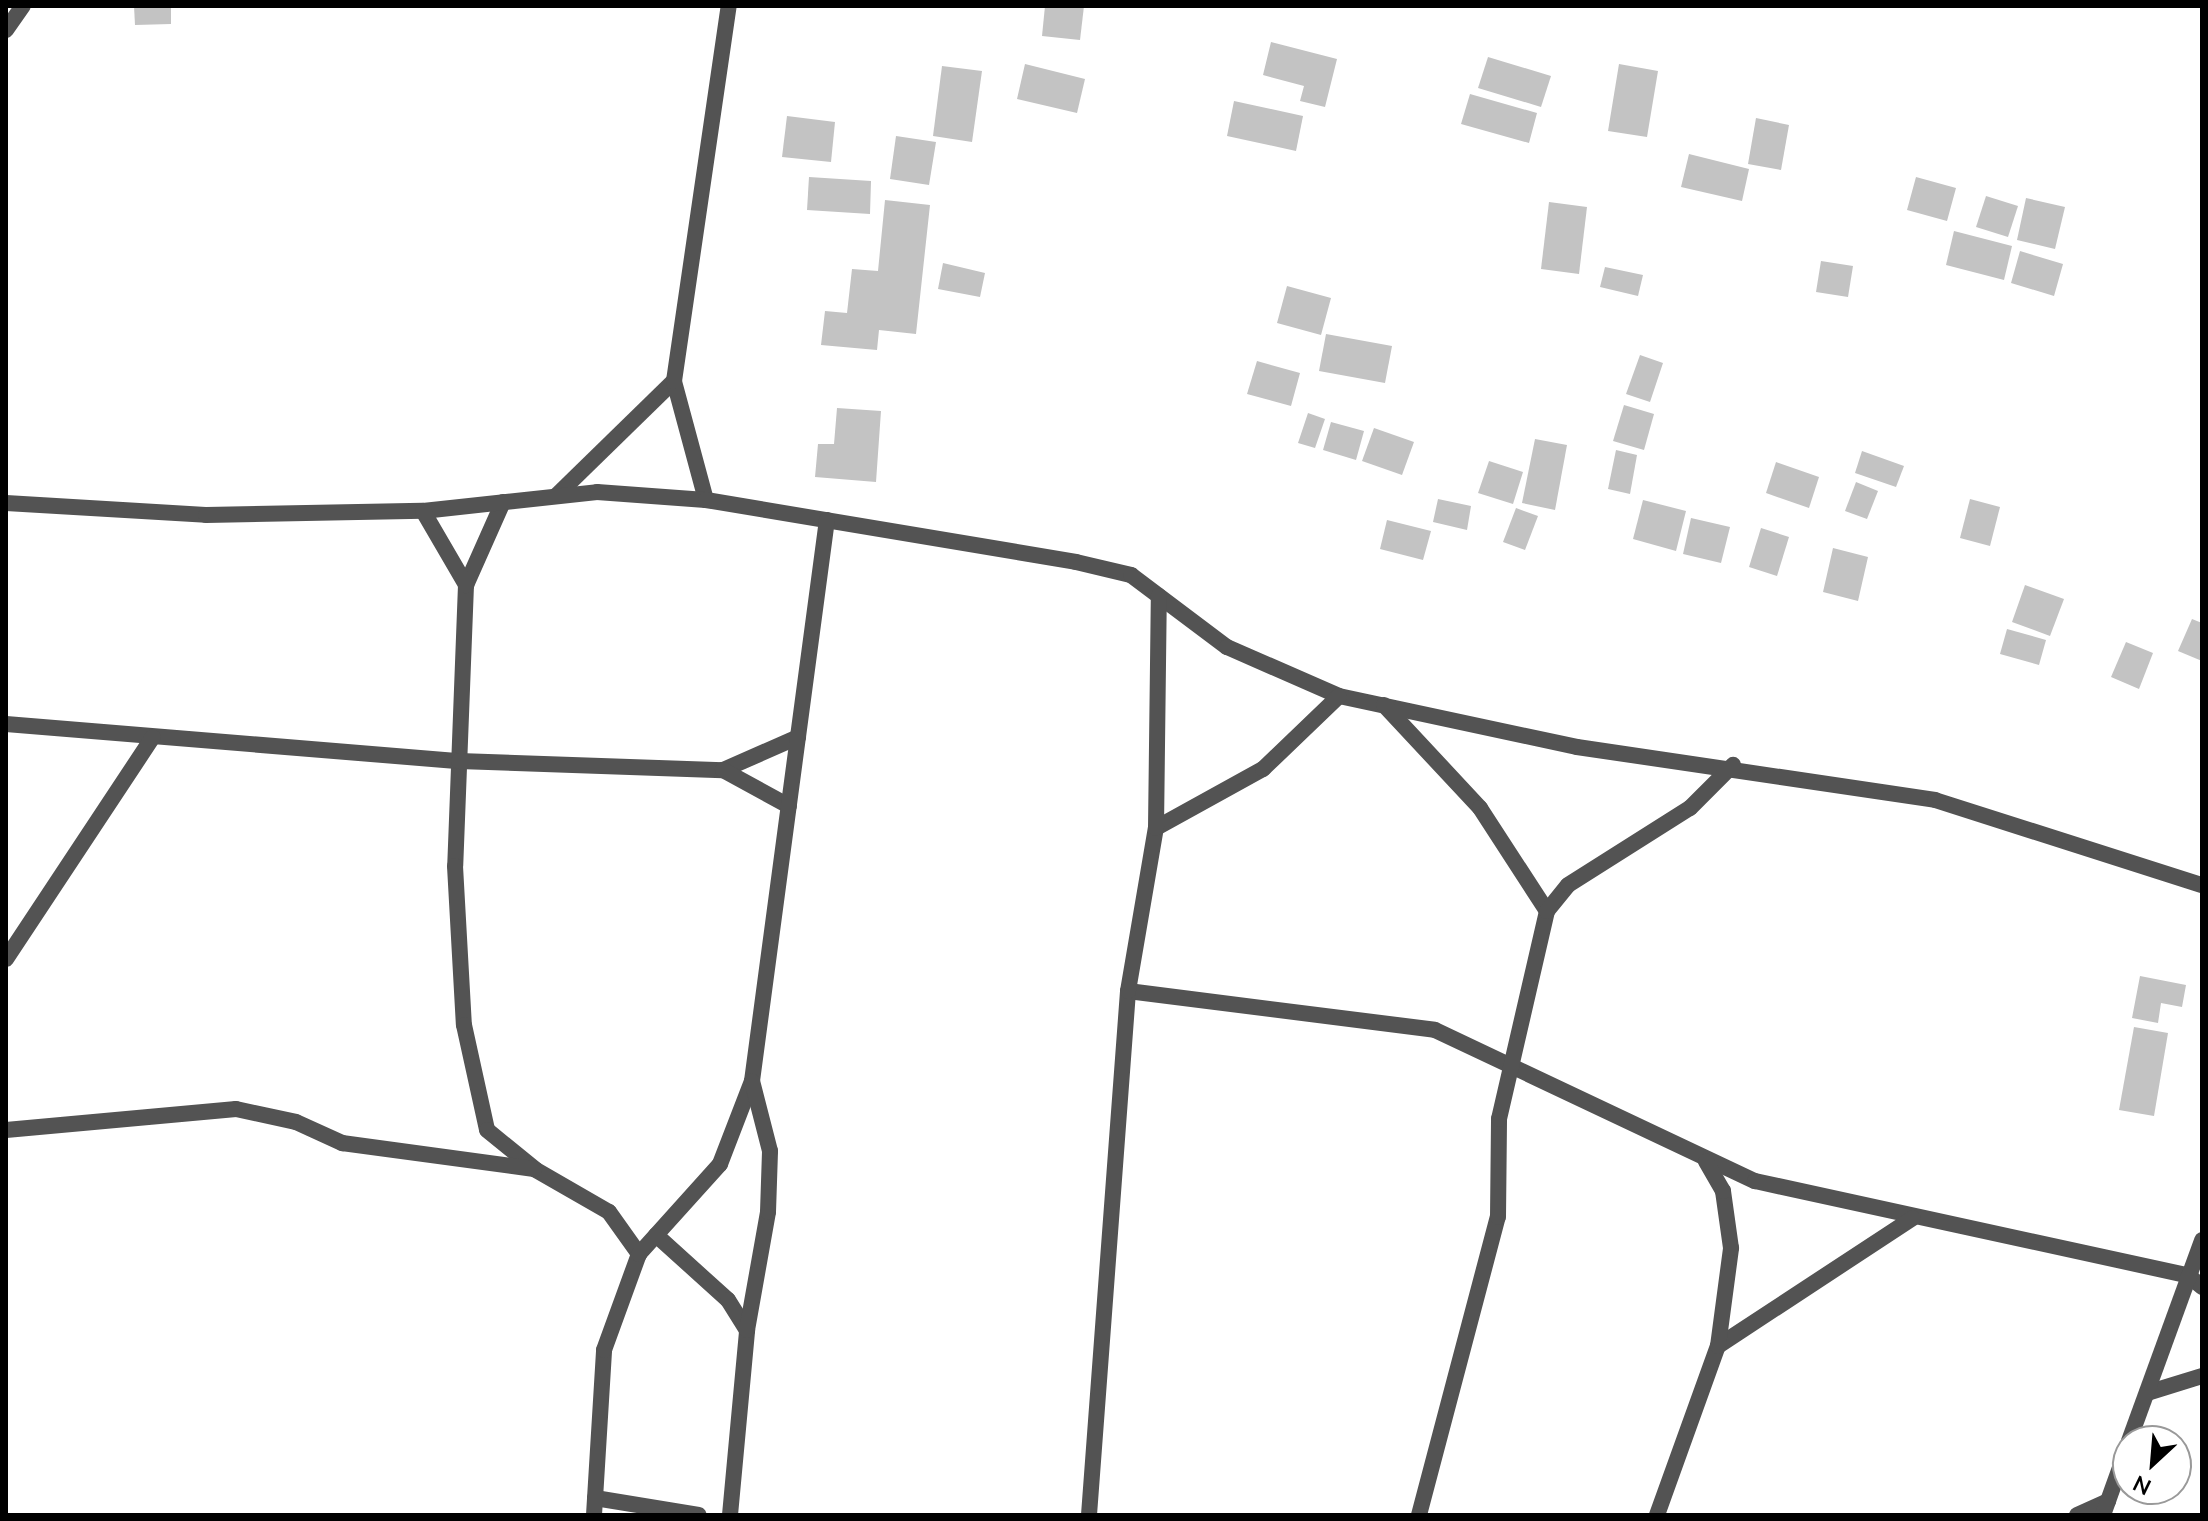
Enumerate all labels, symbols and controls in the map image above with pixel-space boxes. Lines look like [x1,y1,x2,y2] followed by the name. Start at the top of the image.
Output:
[2112,1425,2192,1505] north arrow
[2128,1468,2156,1502] text: N

